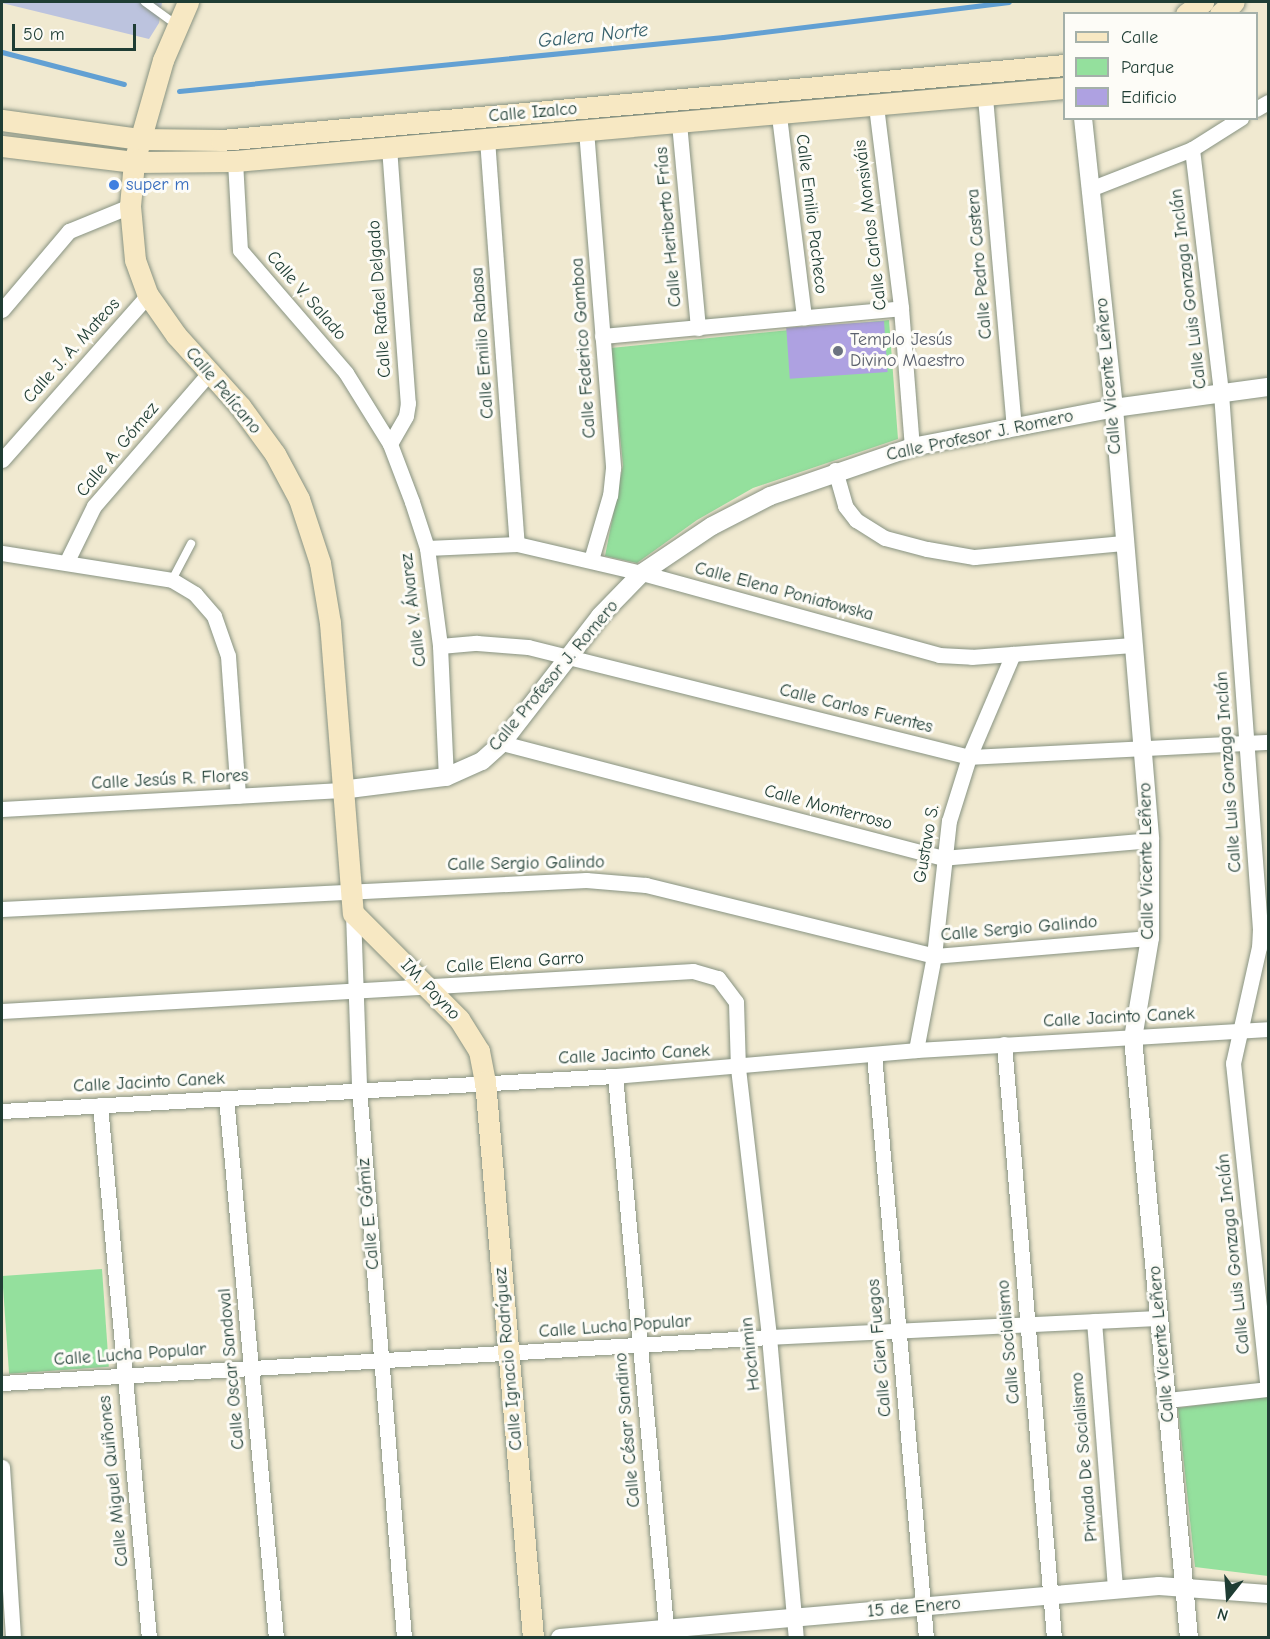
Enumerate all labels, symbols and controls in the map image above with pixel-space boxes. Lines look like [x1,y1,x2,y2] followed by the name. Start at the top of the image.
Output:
[15,12,140,50] scale bar
[1063,12,1258,120] legend
[537,17,649,53] water label: Galera Norte
[23,24,65,45] text: 50 m
[1121,27,1158,48] text: Calle
[1121,57,1174,78] text: Parque
[1121,87,1177,108] text: Edificio
[488,98,578,128] street label: Calle Izalco
[790,133,832,295] street label: Calle Emilio Pacheco
[850,138,892,312] street label: Calle Carlos Monsiváis
[651,146,687,308] street label: Calle Heriberto Frías
[126,174,189,196] place label: super m
[107,178,121,192] marker: super m
[963,188,997,340] street label: Calle Pedro Castera
[1166,188,1212,390] street label: Calle Luis Gonzaga Inclán
[364,219,396,379] street label: Calle Rafael Delgado
[261,247,351,345] street label: Calle V. Salado
[567,257,601,439] street label: Calle Federico Gamboa
[467,266,499,420] street label: Calle Emilio Rabasa
[19,294,125,408] street label: Calle J. A. Mateos
[1091,297,1127,455] street label: Calle Vicente Leñero
[850,330,965,372] place label: Templo Jesús Divino Maestro
[180,343,266,439] street label: Calle Pelícano
[831,344,845,358] marker: Templo Jesús Divino Maestro
[72,398,164,502] street label: Calle A. Gómez
[884,406,1076,466] street label: Calle Profesor J. Romero
[396,552,432,668] street label: Calle V. Álvarez
[692,558,876,626] street label: Calle Elena Poniatowska
[484,596,624,756] street label: Calle Profesor J. Romero
[1211,671,1247,873] street label: Calle Luis Gonzaga Inclán
[777,679,935,739] street label: Calle Carlos Fuentes
[91,765,249,795] street label: Calle Jesús R. Flores
[762,781,894,835] street label: Calle Monterroso
[1135,782,1159,940] street label: Calle Vicente Leñero
[910,803,944,885] street label: Gustavo S.
[447,852,605,876] street label: Calle Sergio Galindo
[940,911,1098,947] street label: Calle Sergio Galindo
[445,947,585,979] street label: Calle Elena Garro
[395,955,465,1025] street label: IM. Payno
[1043,1003,1195,1033] street label: Calle Jacinto Canek
[558,1040,710,1070] street label: Calle Jacinto Canek
[73,1068,225,1098] street label: Calle Jacinto Canek
[1213,1153,1255,1355] street label: Calle Luis Gonzaga Inclán
[353,1157,385,1271] street label: Calle E. Gámiz
[1144,1265,1180,1423] street label: Calle Vicente Leñero
[490,1267,528,1451] street label: Calle Ignacio Rodríguez
[863,1278,897,1418] street label: Calle Cien Fuegos
[993,1279,1025,1405] street label: Calle Socialismo
[214,1287,250,1451] street label: Calle Oscar Sandoval
[538,1311,692,1343] street label: Calle Lucha Popular
[736,1316,766,1392] street label: Hochimin
[53,1339,207,1371] street label: Calle Lucha Popular
[610,1352,646,1508] street label: Calle César Sandino
[1067,1371,1103,1543] street label: Privada De Socialismo
[94,1394,134,1568] street label: Calle Miguel Quiñones
[1198,1567,1258,1627] north arrow
[866,1593,962,1623] street label: 15 de Enero
[1215,1604,1230,1624] text: N

